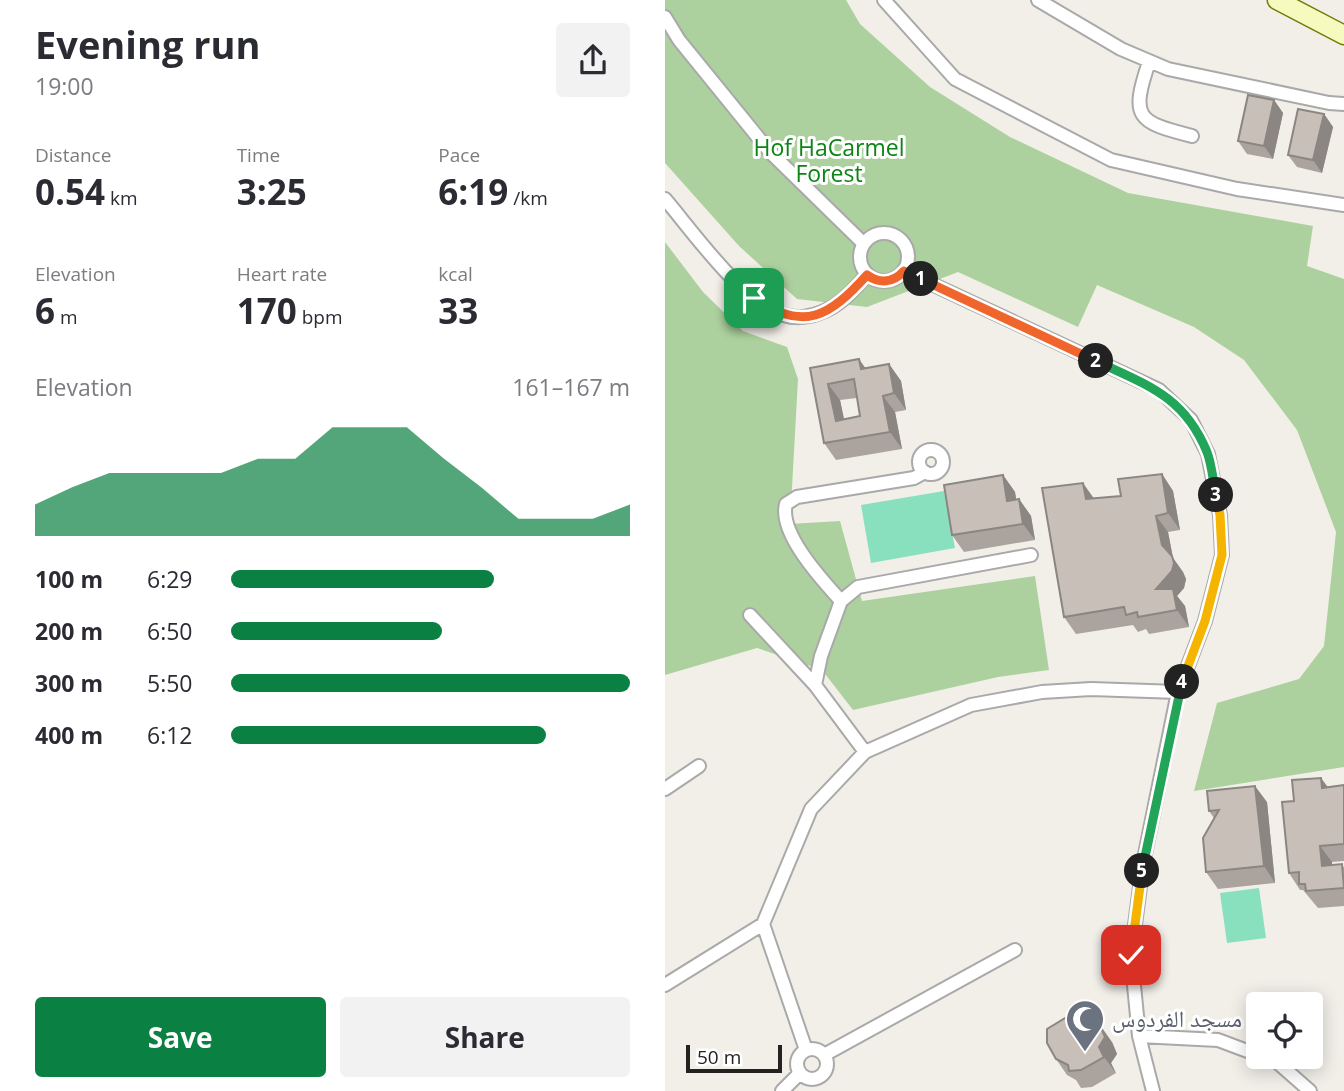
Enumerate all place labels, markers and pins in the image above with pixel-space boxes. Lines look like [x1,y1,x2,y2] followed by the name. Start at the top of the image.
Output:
[903,262,939,296] pin: 1
[724,268,784,328] pin
[1079,344,1113,378] pin: 2
[1199,477,1233,512] pin: 3
[1165,664,1199,700] pin: 4
[1125,854,1159,888] pin: 5
[1101,925,1161,985] pin
[1064,998,1106,1053] mosque icon: مسجد الفردوس
[1112,1002,1242,1034] place label: مسجد الفردوس

